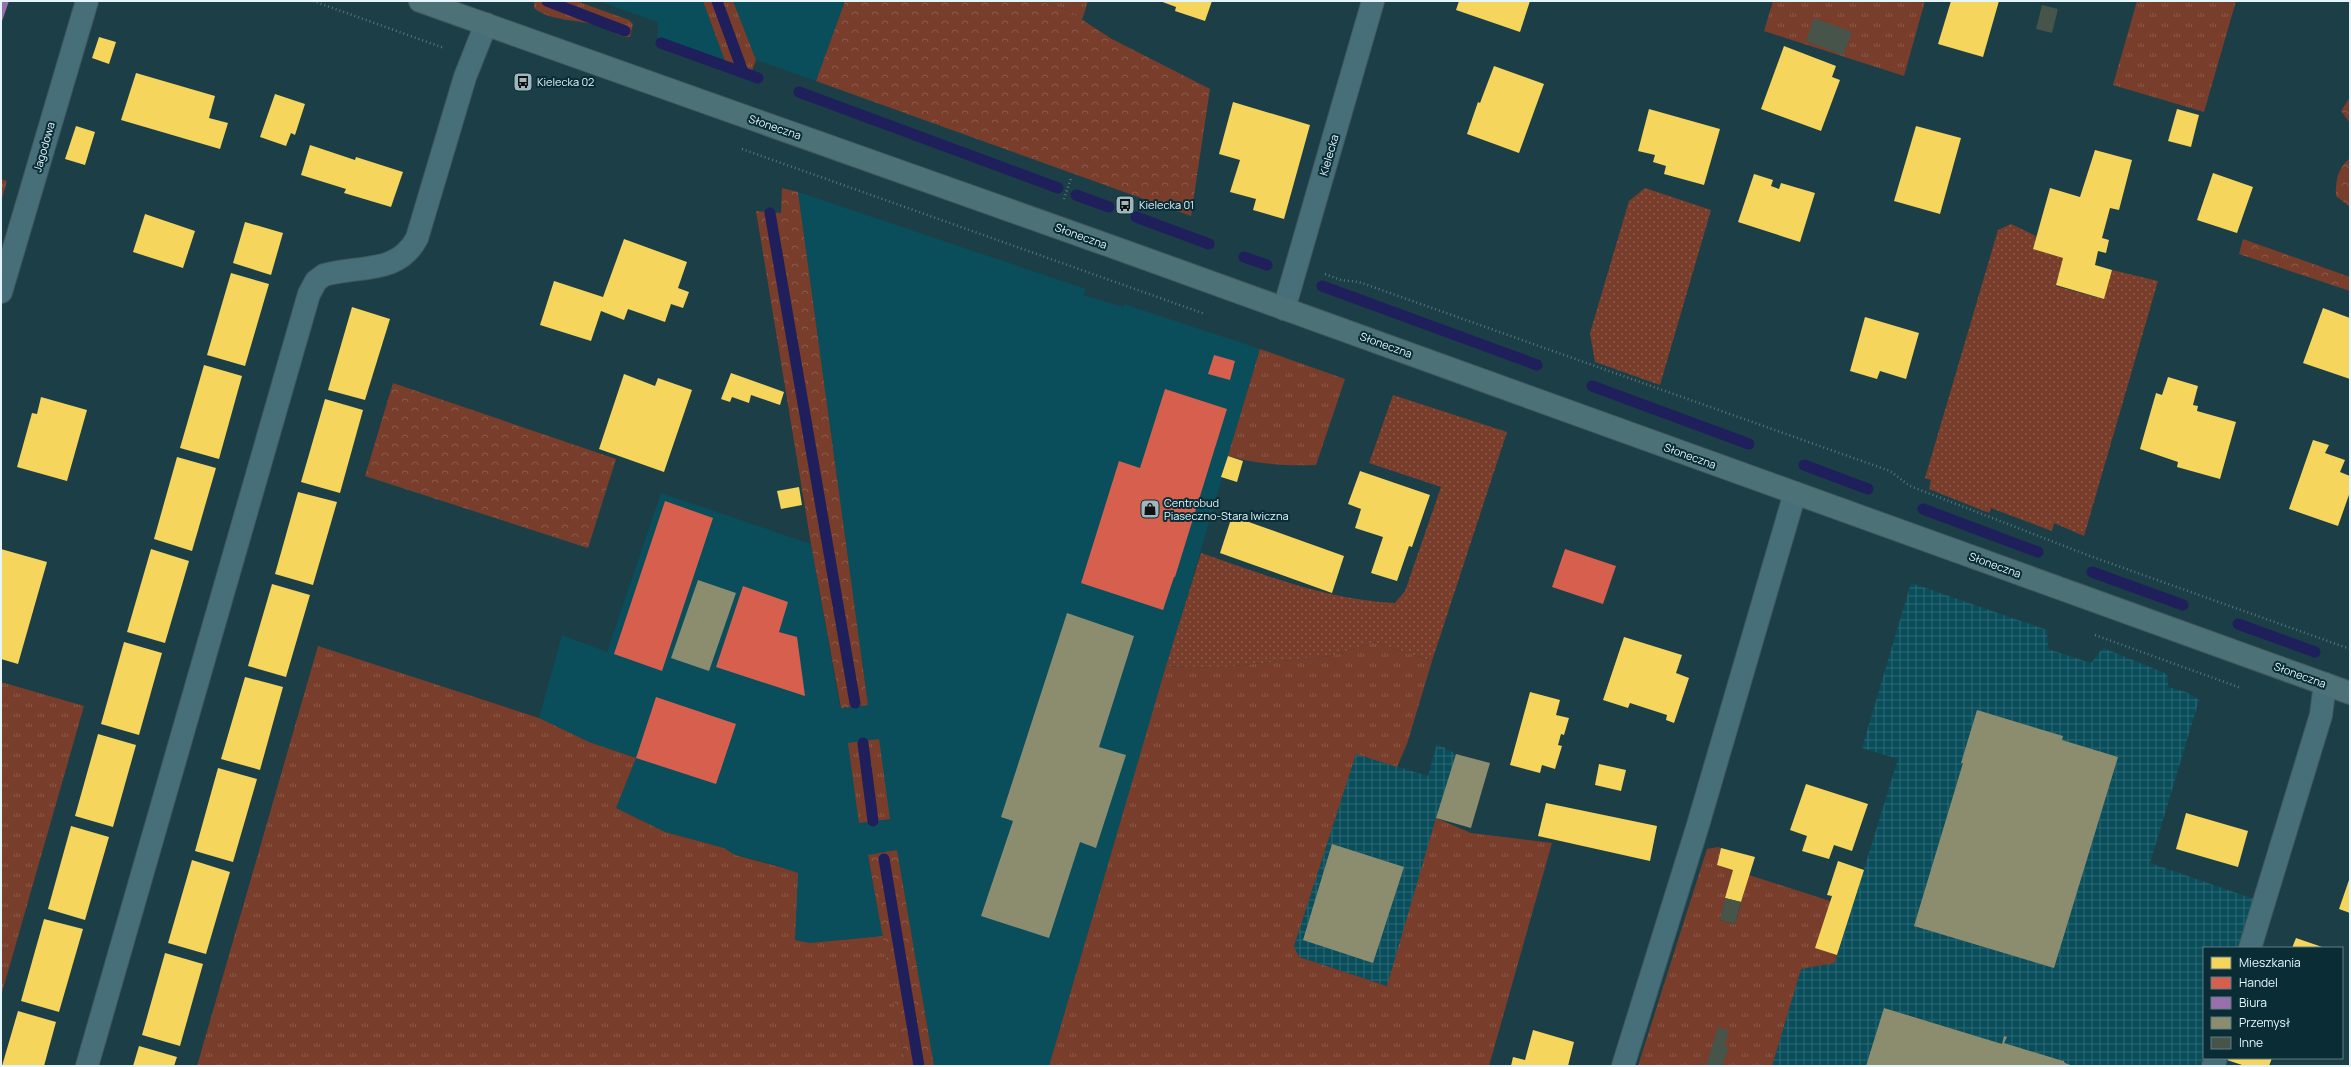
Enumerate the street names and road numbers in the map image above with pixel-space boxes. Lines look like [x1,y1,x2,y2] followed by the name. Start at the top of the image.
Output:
[747,111,803,143] street label: Słoneczna
[29,120,58,174] street label: Jagodowa
[1315,133,1342,177] street label: Kielecka
[1053,219,1109,252] street label: Słoneczna
[1358,328,1414,361] street label: Słoneczna
[1662,439,1718,472] street label: Słoneczna
[1967,548,2023,581] street label: Słoneczna
[2272,658,2328,691] street label: Słoneczna

